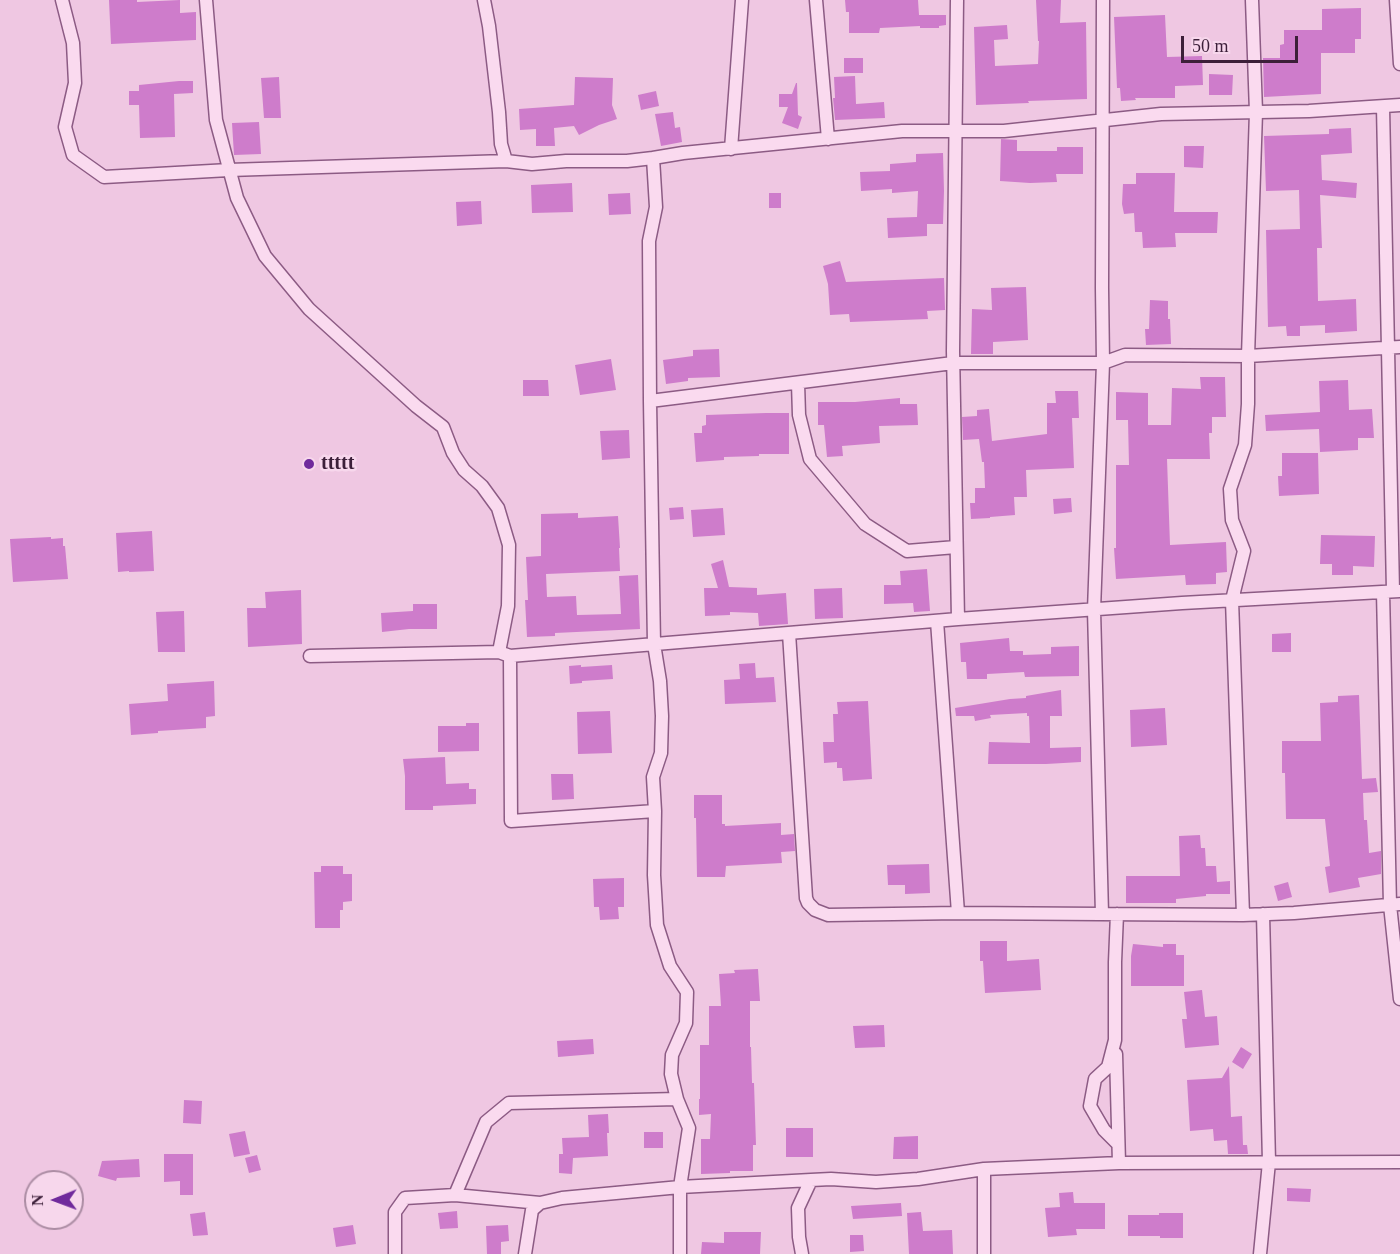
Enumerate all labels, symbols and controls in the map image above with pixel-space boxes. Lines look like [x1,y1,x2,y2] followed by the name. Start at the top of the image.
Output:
[1184,24,1301,62] scale bar
[1192,36,1229,56] text: 50 m
[321,452,354,476] place label: ttttt
[302,457,316,471] marker: ttttt
[24,1170,84,1230] north arrow
[29,1194,46,1206] text: N

